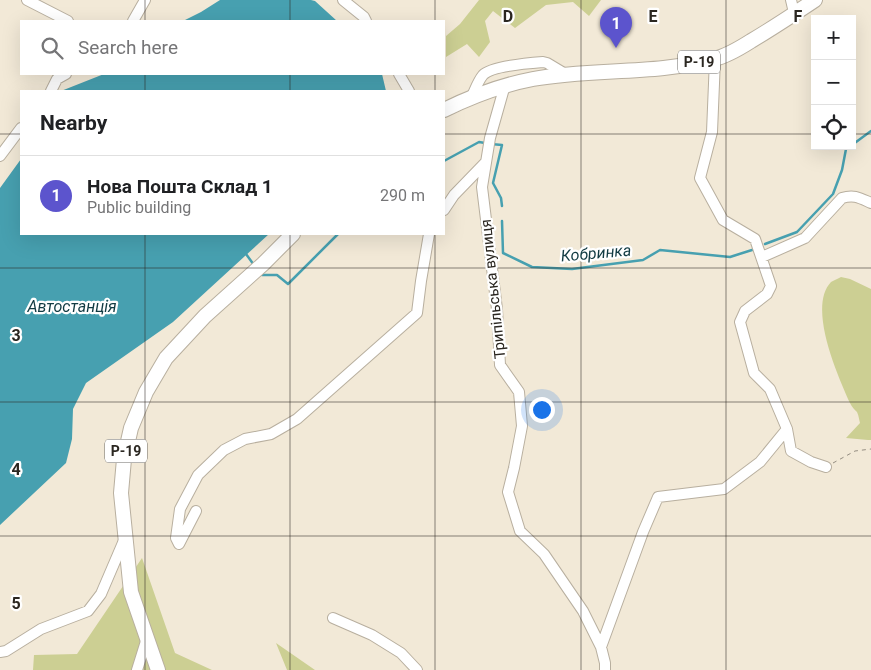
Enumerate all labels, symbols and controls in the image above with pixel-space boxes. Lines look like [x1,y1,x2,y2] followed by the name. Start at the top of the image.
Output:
[503,7,513,26] text: D
[600,7,632,48] pin: 1
[649,7,658,26] text: E
[794,7,803,26] text: F
[811,15,856,150] map controls
[811,15,856,60] button: +
[20,20,445,75] search box
[38,34,66,62] icon: search
[78,36,178,59] text: Search here
[678,51,720,74] road number: Р-19
[811,60,856,105] button: −
[811,105,856,150] button: locate
[40,111,107,135] text: Nearby
[87,175,273,198] text: Нова Пошта Склад 1
[51,186,61,205] text: 1
[380,186,425,205] text: 290 m
[87,198,191,217] text: Public building
[477,218,509,360] street label: Трипільська вулиця
[560,240,632,266] water label: Кобринка
[26,297,117,316] water label: Автостанція
[11,326,21,345] text: 3
[529,397,555,423] your location
[105,440,147,462] road number: Р-19
[11,460,21,479] text: 4
[11,594,21,613] text: 5

